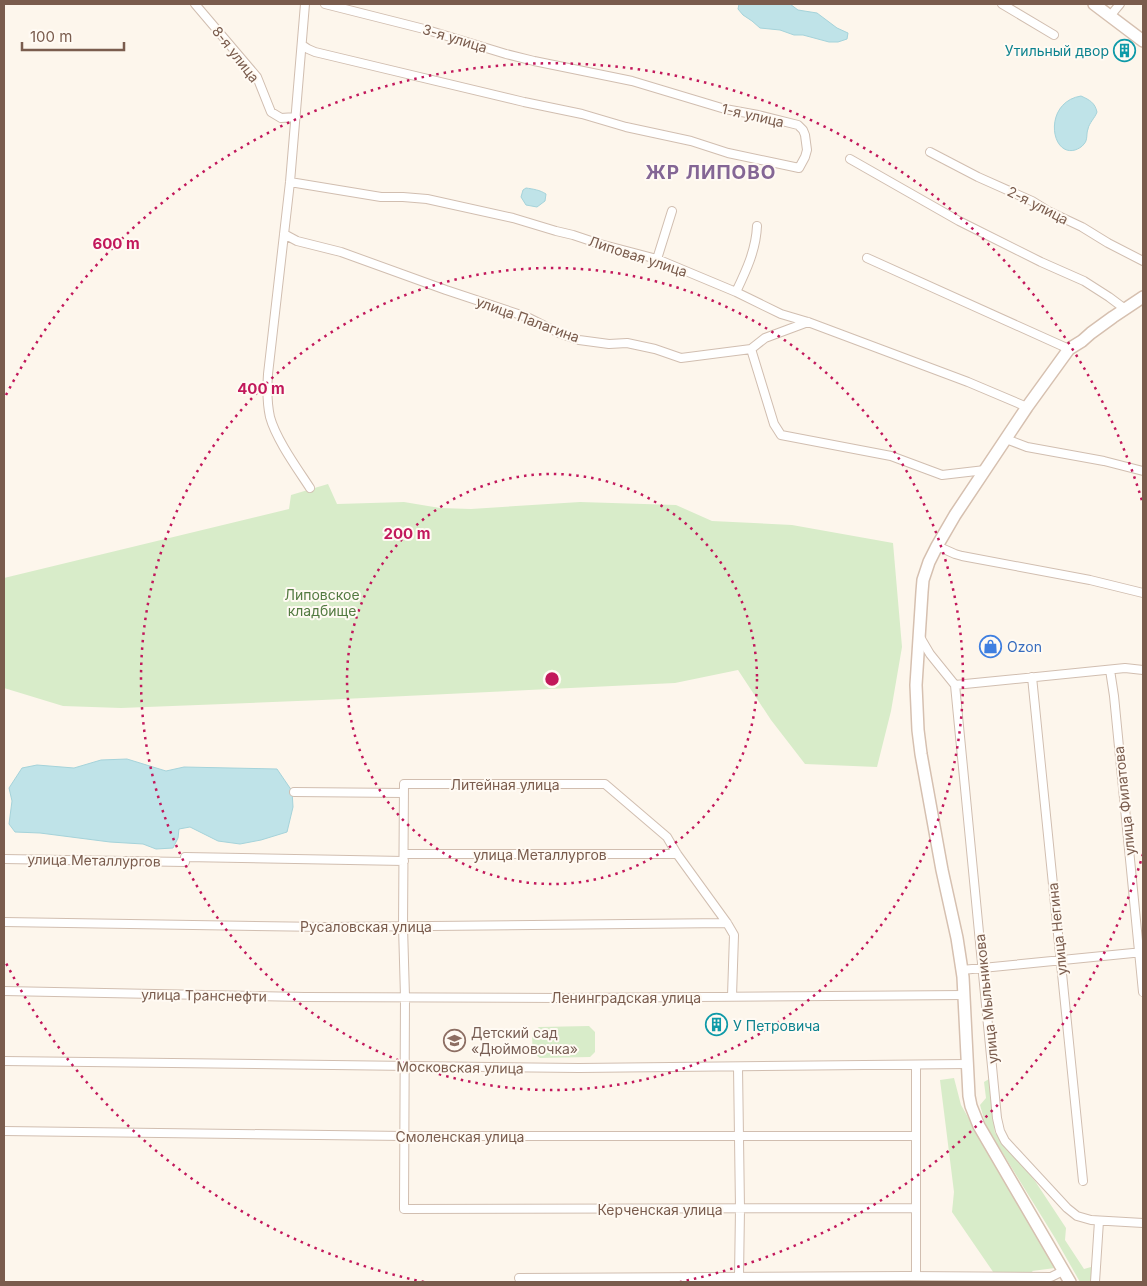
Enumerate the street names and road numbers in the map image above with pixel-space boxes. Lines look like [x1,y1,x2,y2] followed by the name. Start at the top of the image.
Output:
[421,20,489,56] street label: 3-я улица
[209,23,263,85] street label: 8-я улица
[720,100,786,130] street label: 1-я улица
[1005,182,1071,228] street label: 2-я улица
[587,232,689,280] street label: Липовая улица
[474,292,582,346] street label: улица Палагина
[1110,745,1138,857] street label: улица Филатова
[450,776,560,793] street label: Литейная улица
[473,846,607,863] street label: улица Металлургов
[27,850,161,870] street label: улица Металлургов
[1044,882,1070,976] street label: улица Негина
[300,918,432,935] street label: Русаловская улица
[971,933,1001,1065] street label: улица Мыльникова
[141,985,267,1005] street label: улица Транснефти
[551,989,701,1006] street label: Ленинградская улица
[396,1057,524,1077] street label: Московская улица
[396,1128,524,1145] street label: Смоленская улица
[597,1201,723,1218] street label: Керченская улица

